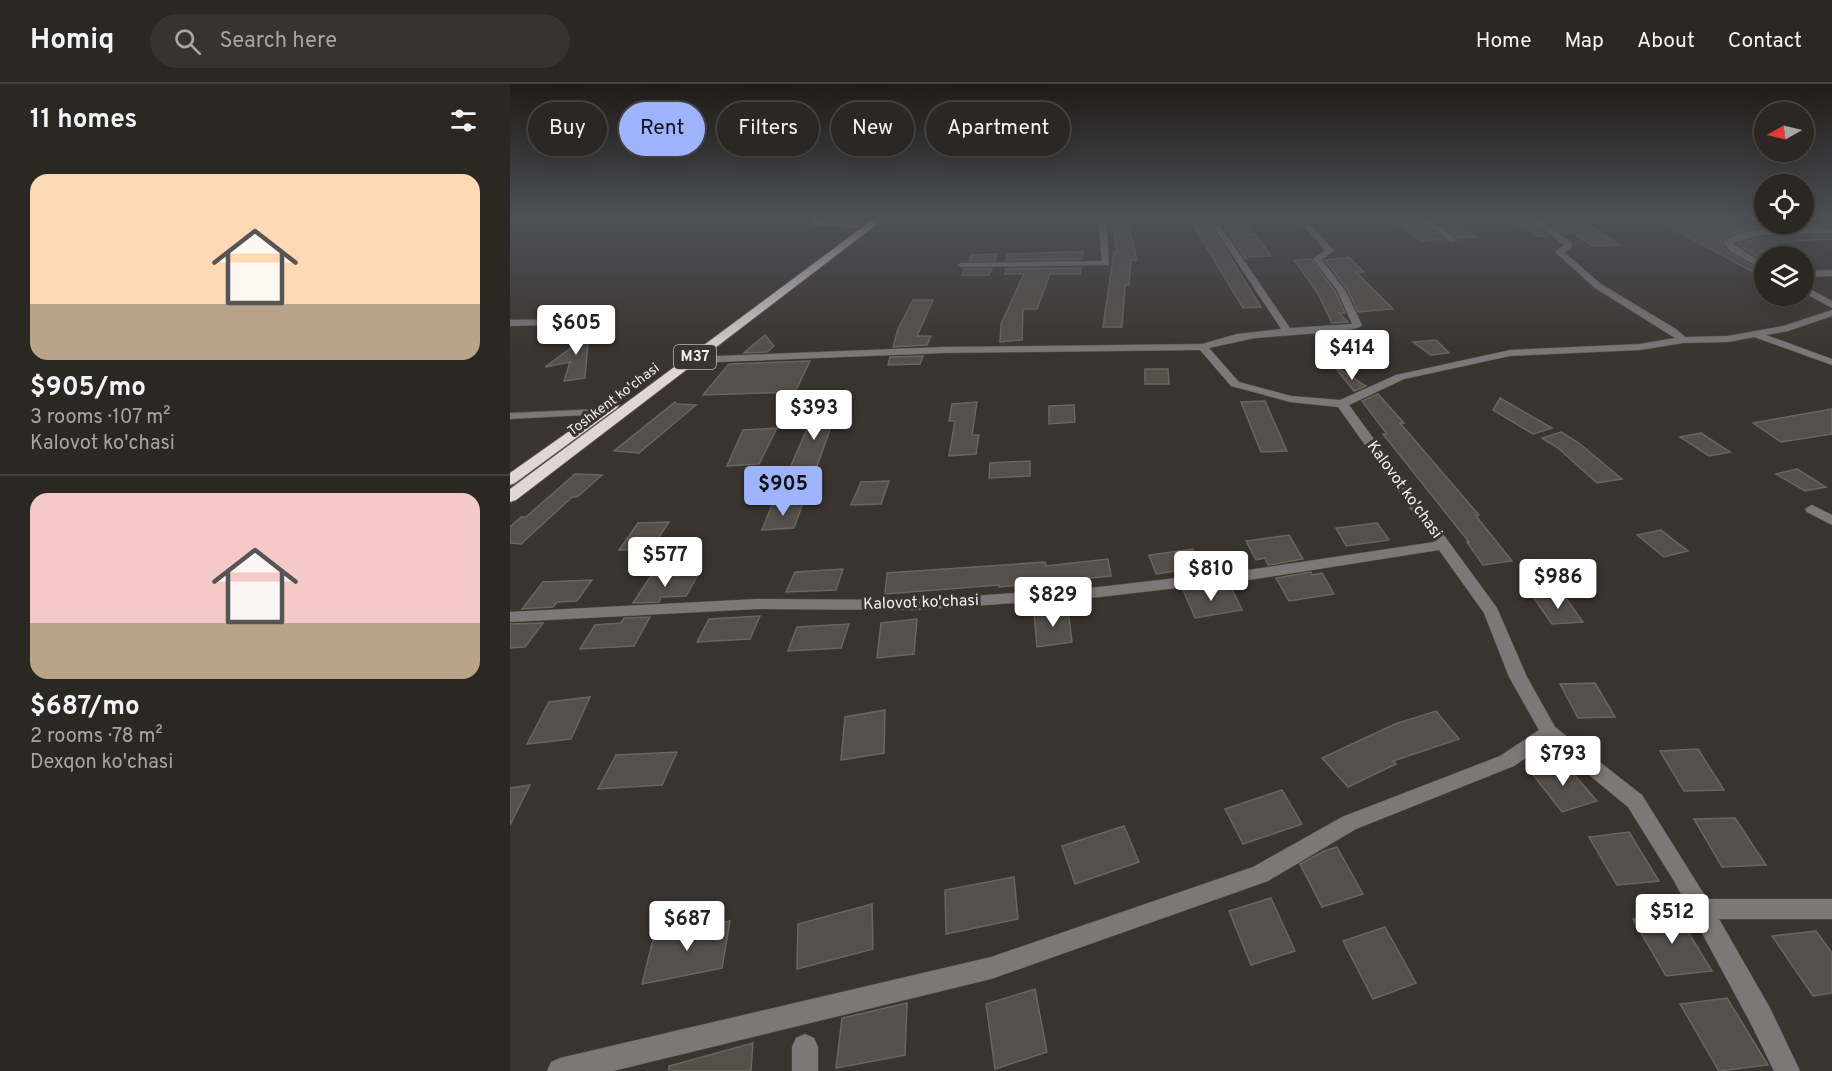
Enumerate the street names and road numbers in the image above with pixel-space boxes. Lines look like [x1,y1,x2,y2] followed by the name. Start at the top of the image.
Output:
[674,345,716,369] road number: M37
[565,360,663,440] street label: Toshkent ko'chasi
[1362,437,1446,543] street label: Kalovot ko'chasi
[863,591,979,615] street label: Kalovot ko'chasi

